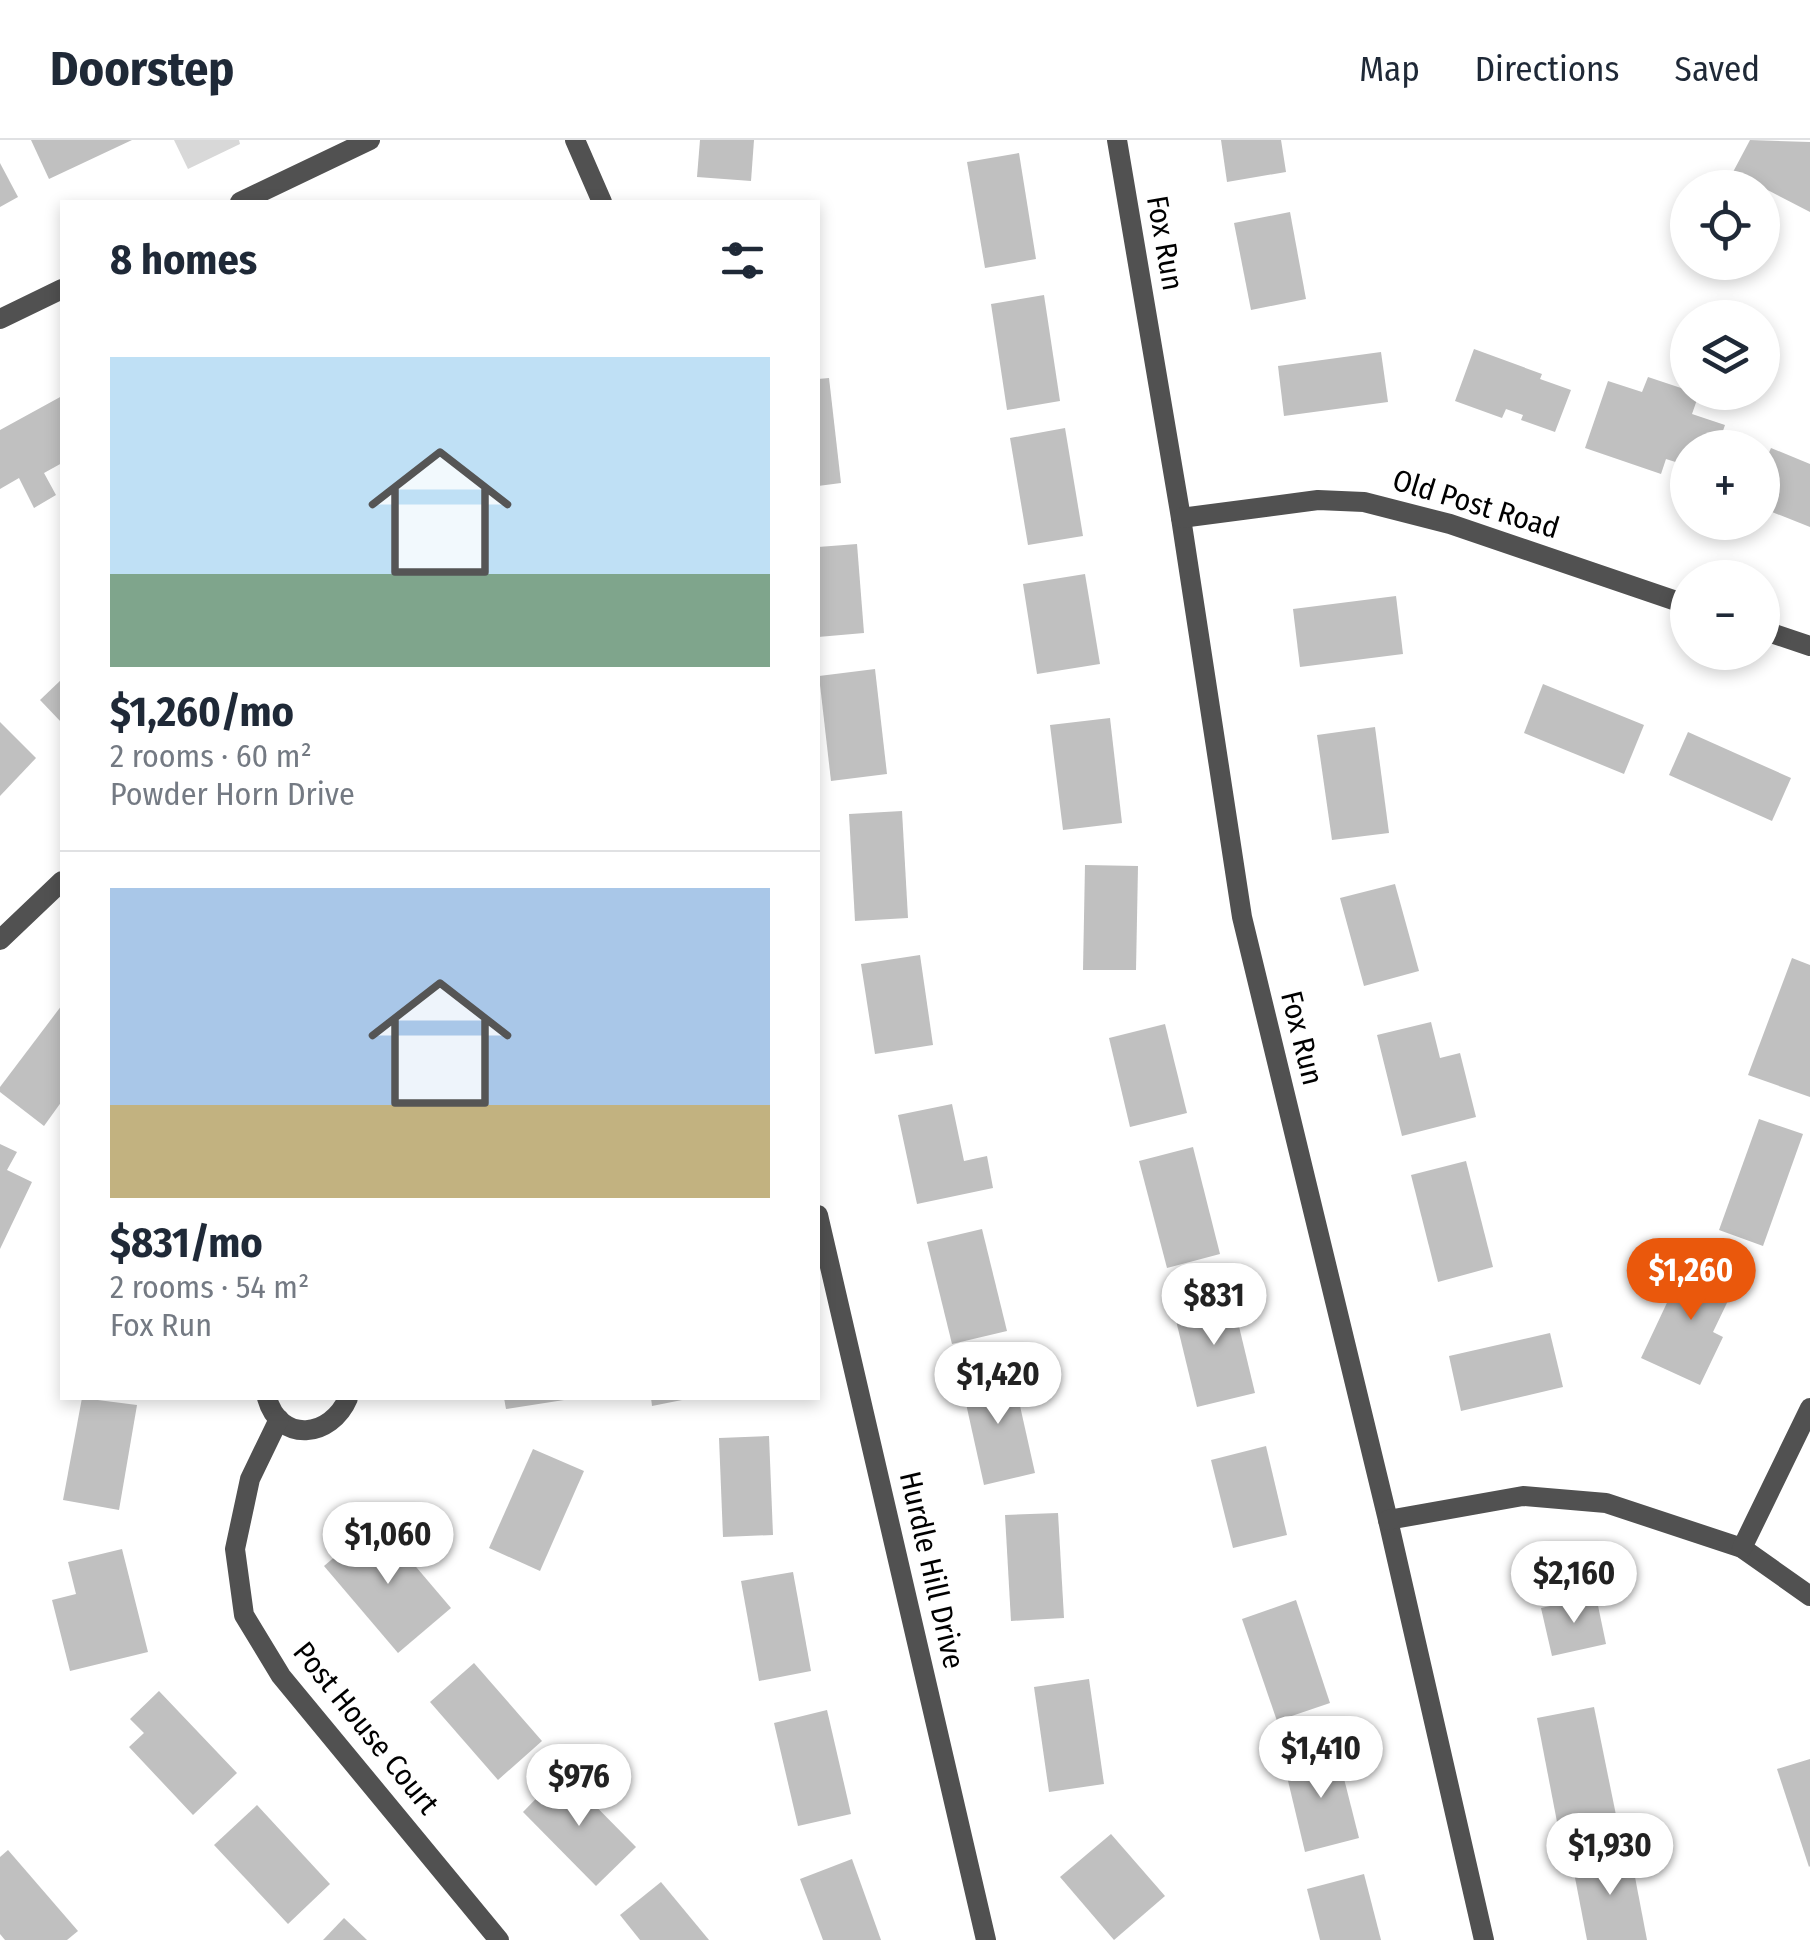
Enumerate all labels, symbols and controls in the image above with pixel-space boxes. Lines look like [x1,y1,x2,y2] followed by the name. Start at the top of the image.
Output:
[50,40,234,98] text: Doorstep
[1359,48,1420,90] text: Map
[1475,48,1620,90] text: Directions
[1675,48,1760,90] text: Saved
[1670,170,1780,670] map controls
[1670,170,1780,280] button: locate
[1139,193,1191,293] street label: Fox Run
[715,233,770,288] icon: filters
[110,235,257,285] text: 8 homes
[1670,300,1780,410] button: layers
[350,422,530,602] icon: home
[1670,430,1780,540] button: +
[1388,462,1564,546] street label: Old Post Road
[1670,560,1780,670] button: −
[110,687,294,737] text: $1,260/mo
[110,737,312,775] text: 2 rooms · 60 m²
[110,775,355,813] text: Powder Horn Drive
[350,953,530,1133] icon: home
[1273,987,1331,1089] street label: Fox Run
[110,1218,263,1268] text: $831/mo
[1610,1238,1772,1323] pin: $1,260
[1649,1251,1733,1289] text: $1,260
[1155,1263,1273,1348] pin: $831
[110,1268,309,1306] text: 2 rooms · 54 m²
[1184,1276,1244,1314] text: $831
[110,1306,212,1344] text: Fox Run
[917,1342,1079,1427] pin: $1,420
[956,1355,1040,1393] text: $1,420
[892,1468,972,1672] street label: Hurdle Hill Drive
[307,1502,469,1587] pin: $1,060
[345,1515,431,1553] text: $1,060
[1493,1541,1655,1626] pin: $2,160
[1533,1554,1615,1592] text: $2,160
[286,1635,446,1821] street label: Post House Court
[1240,1716,1402,1801] pin: $1,410
[1281,1729,1361,1767] text: $1,410
[520,1744,638,1829] pin: $976
[548,1757,610,1795] text: $976
[1529,1813,1691,1898] pin: $1,930
[1568,1826,1652,1864] text: $1,930

